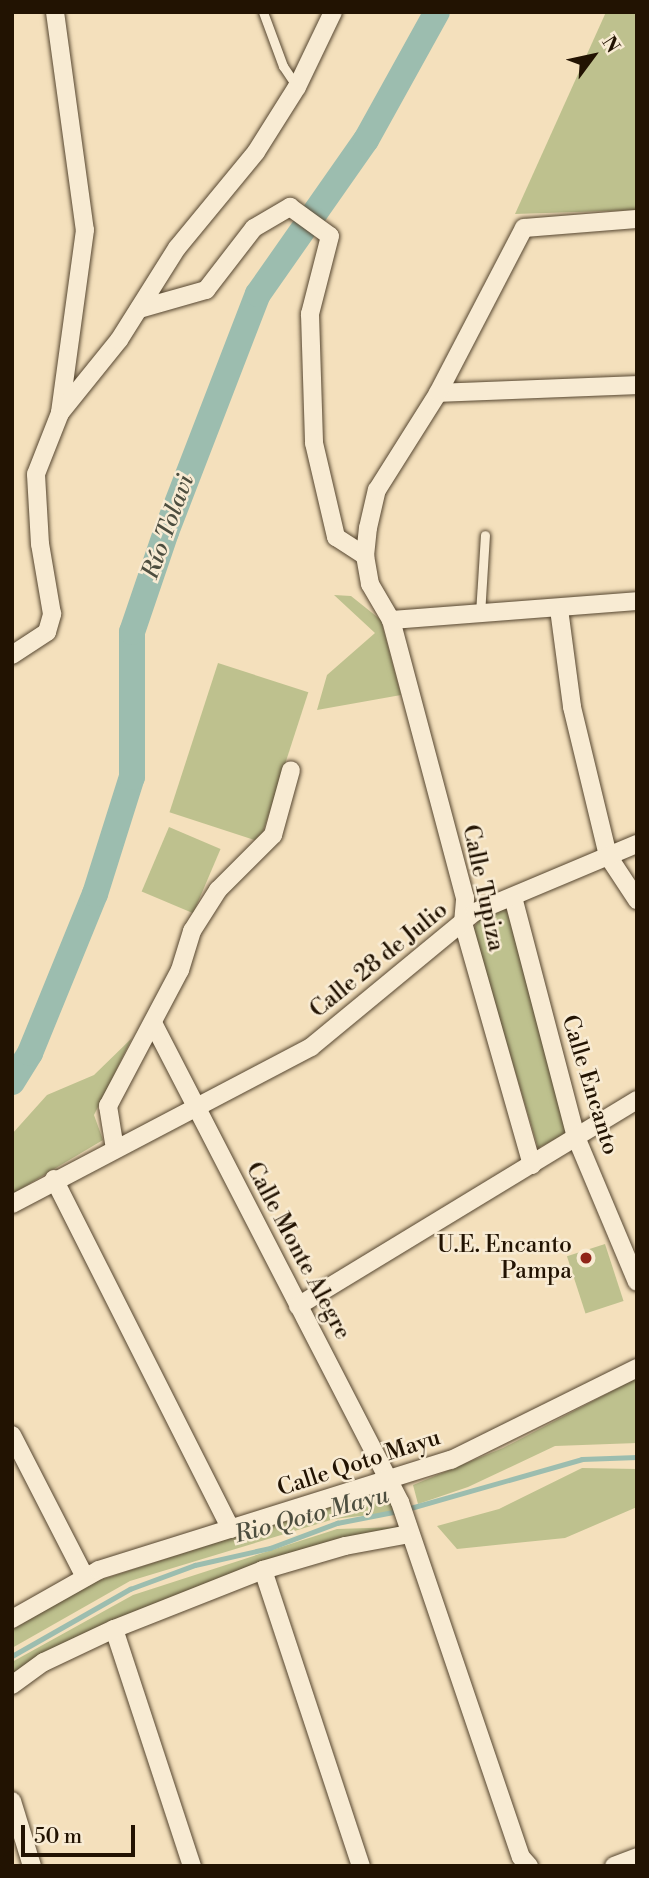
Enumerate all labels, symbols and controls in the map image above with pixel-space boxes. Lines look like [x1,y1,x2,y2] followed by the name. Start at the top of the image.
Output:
[558,21,628,91] north arrow
[596,32,625,57] text: N
[137,471,201,583] water label: Río Tolavi
[456,822,510,954] street label: Calle Tupiza
[305,896,453,1024] street label: Calle 28 de Julio
[556,1012,624,1158] street label: Calle Encanto
[240,1158,356,1344] street label: Calle Monte Alegre
[437,1231,572,1285] place label: U.E. Encanto Pampa
[578,1250,594,1266] marker: U.E. Encanto Pampa
[274,1424,444,1502] street label: Calle Qoto Mayu
[232,1482,392,1550] water label: Rio Qoto Mayu
[24,1812,138,1856] scale bar
[34,1824,82,1850] text: 50 m

